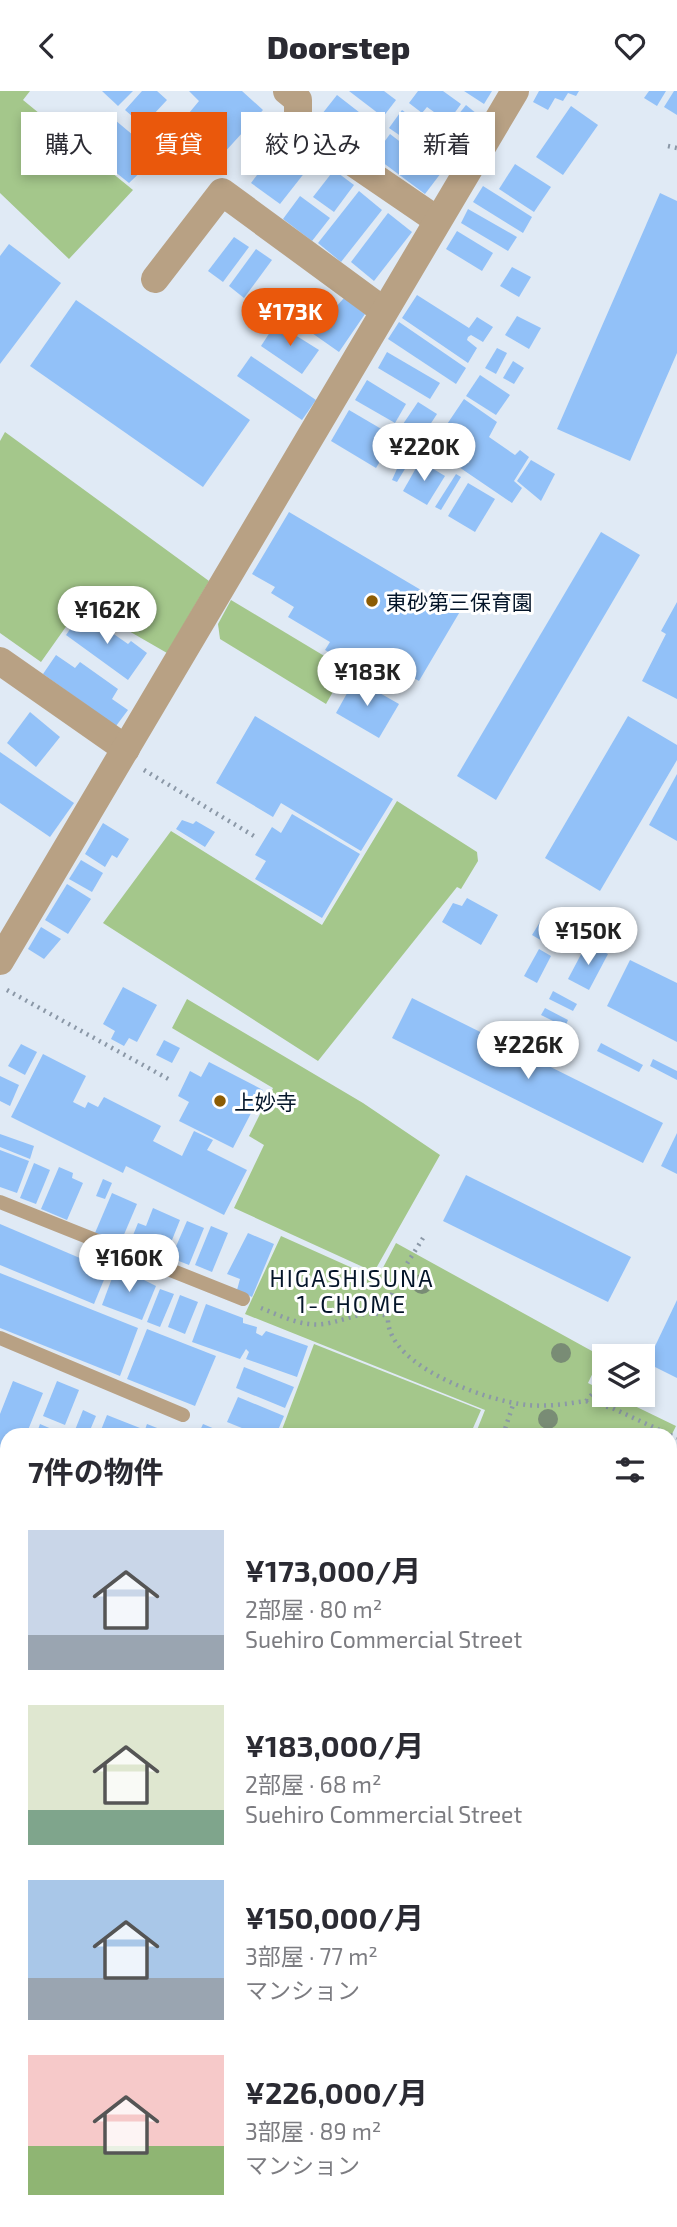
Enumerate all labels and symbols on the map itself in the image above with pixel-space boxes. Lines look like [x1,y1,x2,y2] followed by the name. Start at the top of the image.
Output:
[241,289,339,348] pin: ¥173K
[375,423,473,483] pin: ¥220K
[58,587,156,646] pin: ¥162K
[386,589,533,614] place label: 東砂第三保育園
[364,593,380,609] marker: 東砂第三保育園
[318,649,416,708] pin: ¥183K
[539,907,637,967] pin: ¥150K
[479,1021,577,1081] pin: ¥226K
[234,1089,297,1114] place label: 上妙寺
[212,1093,228,1109] marker: 上妙寺
[80,1235,178,1294] pin: ¥160K
[269,1264,435,1318] district label: HIGASHISUNA 1-CHOME

